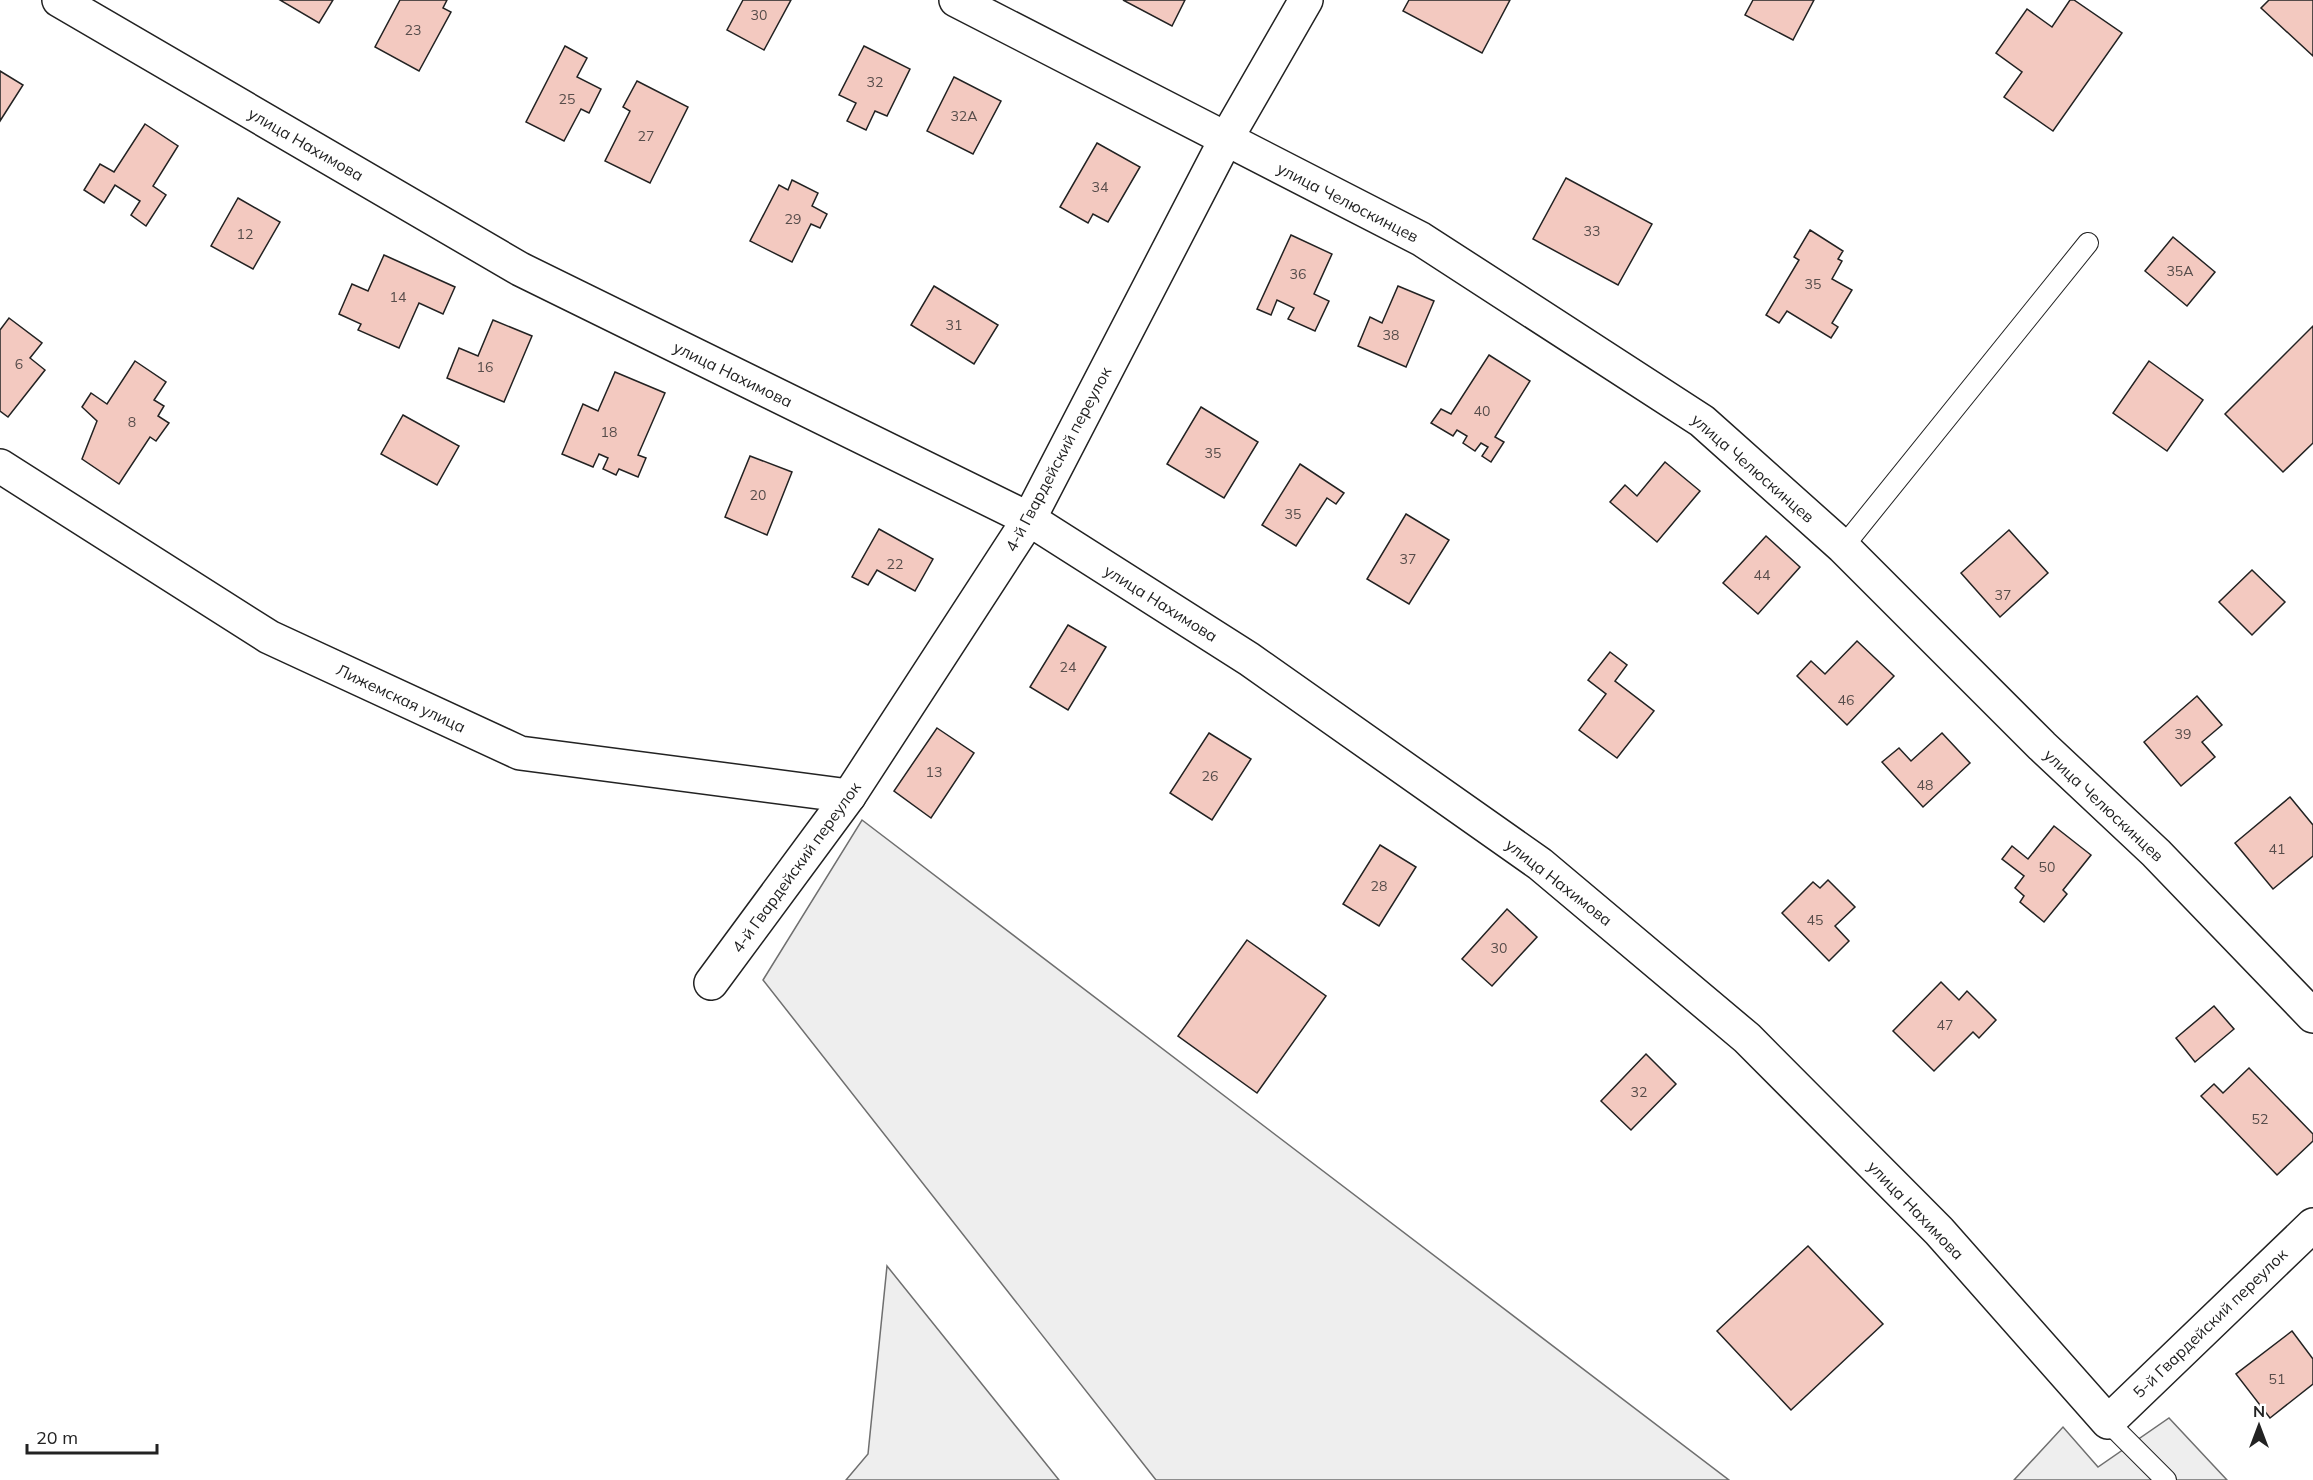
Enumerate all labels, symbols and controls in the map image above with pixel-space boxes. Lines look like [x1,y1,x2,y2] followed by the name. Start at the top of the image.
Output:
[751,6,767,24] house number: 30
[405,21,421,39] house number: 23
[867,73,883,91] house number: 32
[559,90,575,108] house number: 25
[245,103,367,185] street label: улица Нахимова
[950,107,978,125] house number: 32А
[638,127,654,145] house number: 27
[1274,158,1422,246] street label: улица Челюскинцев
[1092,178,1109,196] house number: 34
[785,210,801,228] house number: 29
[1584,222,1600,240] house number: 33
[237,225,253,243] house number: 12
[2166,262,2194,280] house number: 35А
[1290,265,1306,283] house number: 36
[1805,275,1821,293] house number: 35
[390,288,407,306] house number: 14
[946,316,962,334] house number: 31
[1383,326,1399,344] house number: 38
[670,337,796,411] street label: улица Нахимова
[15,355,23,373] house number: 6
[477,358,493,376] house number: 16
[1001,363,1116,555] street label: 4-й Гвардейский переулок
[1474,402,1490,420] house number: 40
[1688,409,1819,527] street label: улица Челюскинцев
[128,413,136,431] house number: 8
[601,423,617,441] house number: 18
[1205,444,1221,462] house number: 35
[750,486,766,504] house number: 20
[1285,505,1301,523] house number: 35
[1400,550,1416,568] house number: 37
[887,555,903,573] house number: 22
[1101,560,1221,646] street label: улица Нахимова
[1754,566,1771,584] house number: 44
[1995,586,2011,604] house number: 37
[1060,658,1077,676] house number: 24
[333,659,469,737] street label: Лижемская улица
[1838,691,1854,709] house number: 46
[2175,725,2191,743] house number: 39
[2040,744,2168,866] street label: улица Челюскинцев
[926,763,942,781] house number: 13
[1202,767,1218,785] house number: 26
[1917,776,1933,794] house number: 48
[727,777,865,956] street label: 4-й Гвардейский переулок
[1502,834,1616,930] street label: улица Нахимова
[2269,840,2285,858] house number: 41
[2039,858,2055,876] house number: 50
[1371,877,1387,895] house number: 28
[1807,911,1823,929] house number: 45
[1491,939,1507,957] house number: 30
[1937,1016,1953,1034] house number: 47
[1631,1083,1647,1101] house number: 32
[2252,1110,2268,1128] house number: 52
[1864,1156,1968,1264] street label: улица Нахимова
[2129,1244,2292,1402] street label: 5-й Гвардейский переулок
[2269,1370,2285,1388] house number: 51
[2229,1396,2289,1456] north arrow
[2253,1401,2265,1421] text: N
[27,1417,158,1455] scale bar
[36,1426,78,1449] text: 20 m

